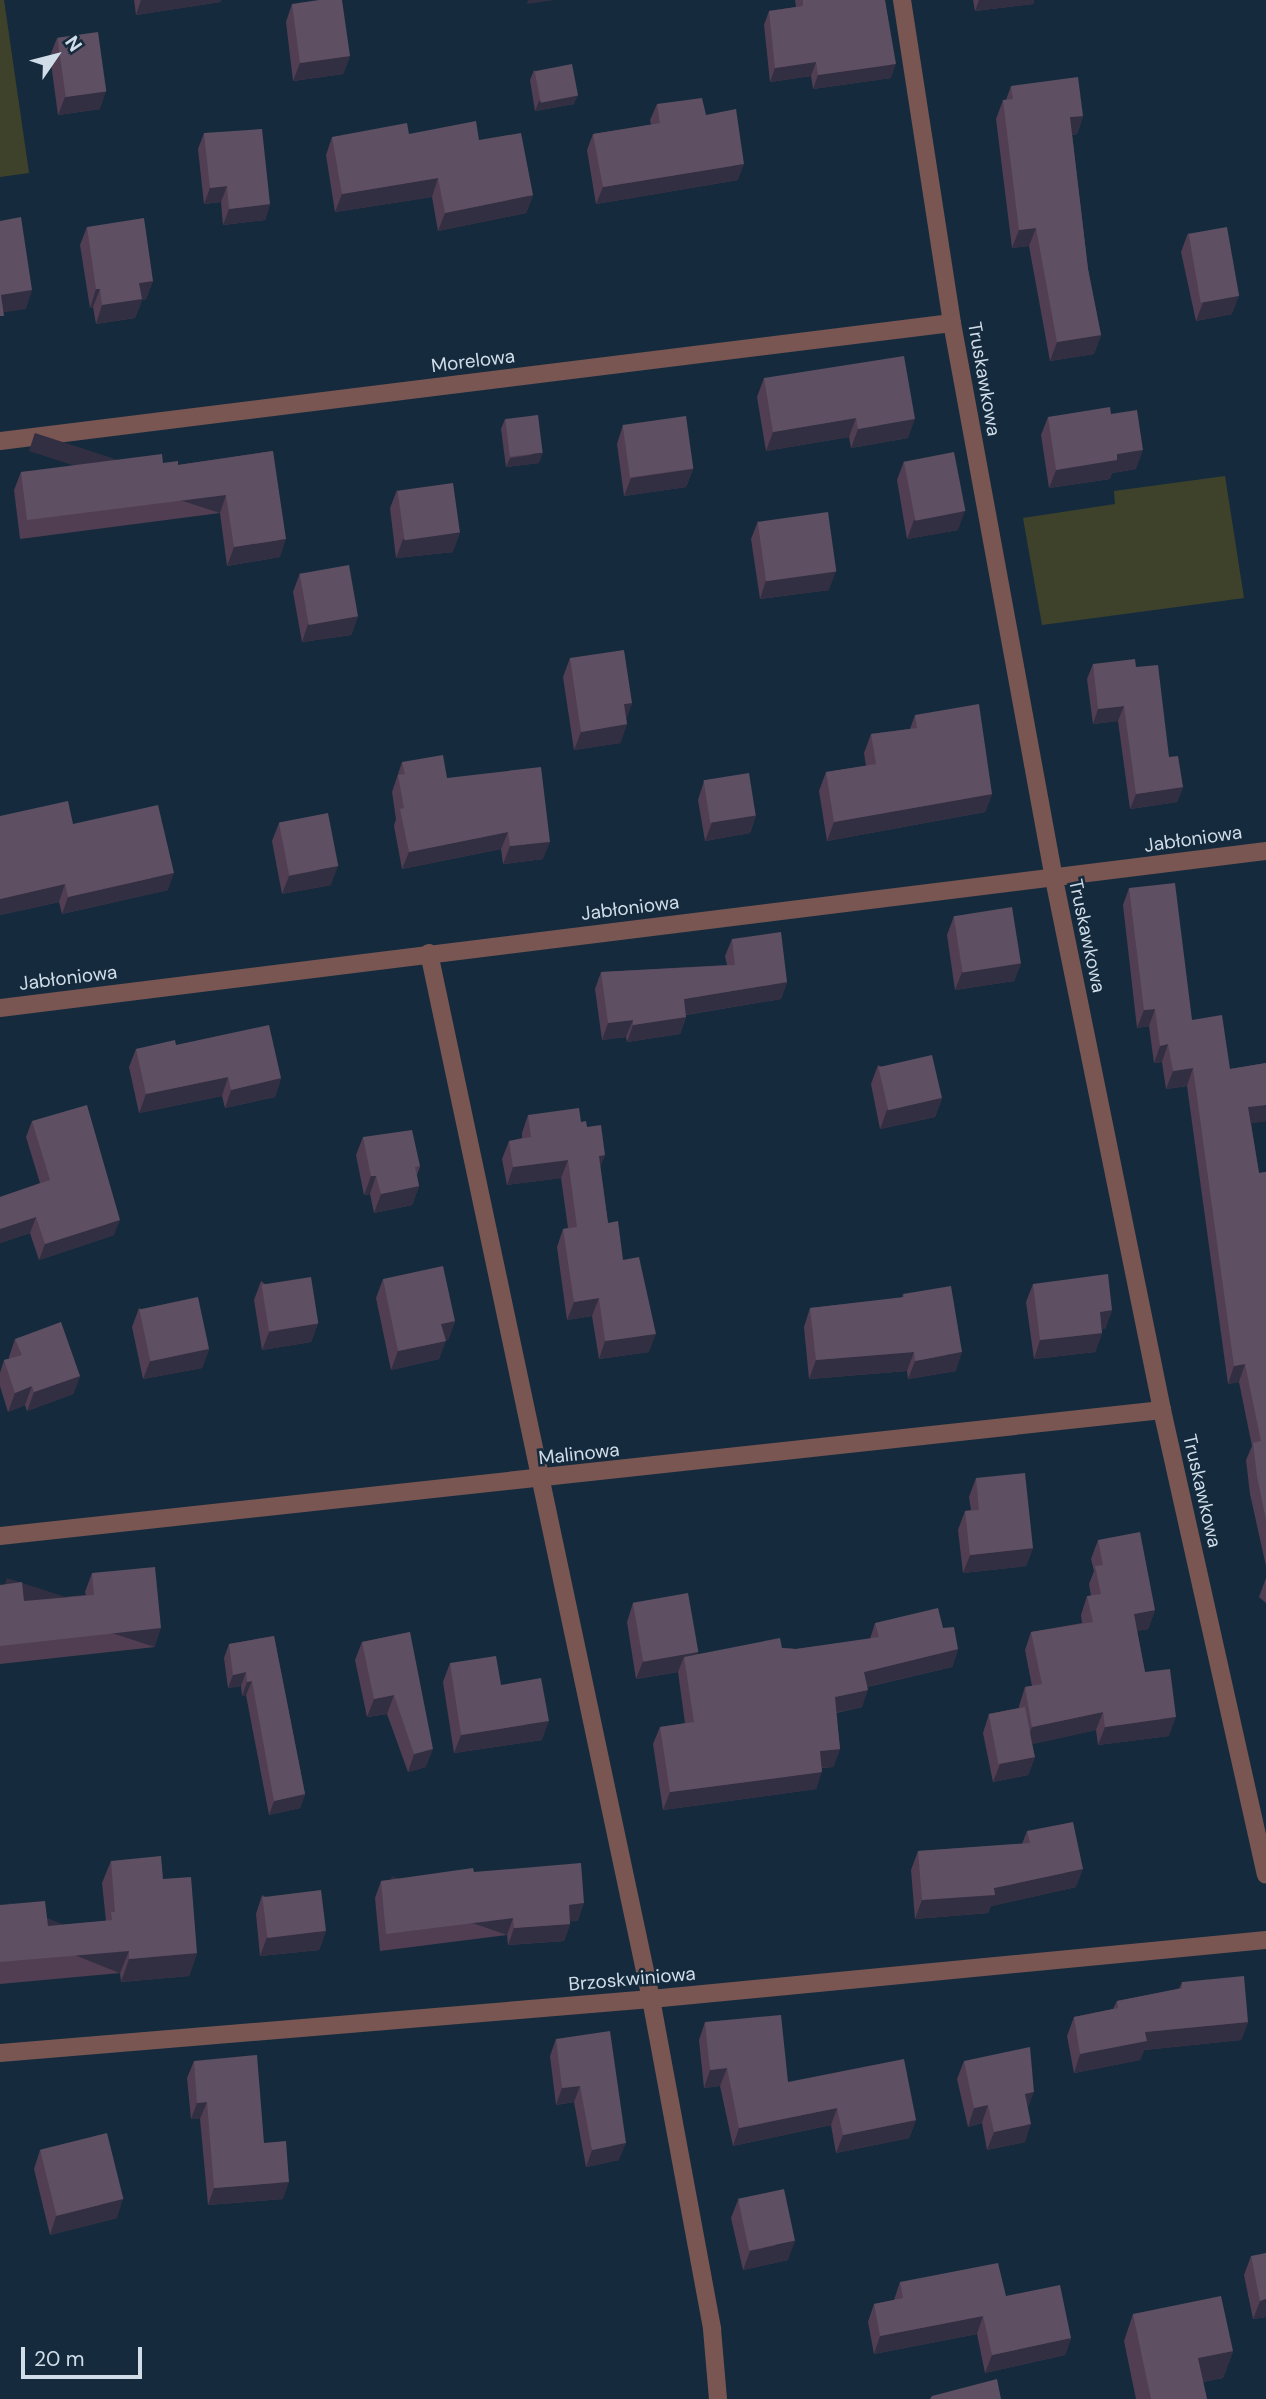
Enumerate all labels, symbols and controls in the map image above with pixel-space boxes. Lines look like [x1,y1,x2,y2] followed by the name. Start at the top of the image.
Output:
[21,21,91,91] north arrow
[59,31,88,57] text: N
[963,320,1005,438] street label: Truskawkowa
[430,345,516,377] street label: Morelowa
[1143,821,1243,857] street label: Jabłoniowa
[1064,877,1110,995] street label: Truskawkowa
[580,891,680,925] street label: Jabłoniowa
[18,961,118,995] street label: Jabłoniowa
[1178,1432,1226,1550] street label: Truskawkowa
[537,1438,621,1470] street label: Malinowa
[568,1962,696,1996] street label: Brzoskwiniowa
[24,2332,145,2376] scale bar
[34,2345,85,2373] text: 20 m

